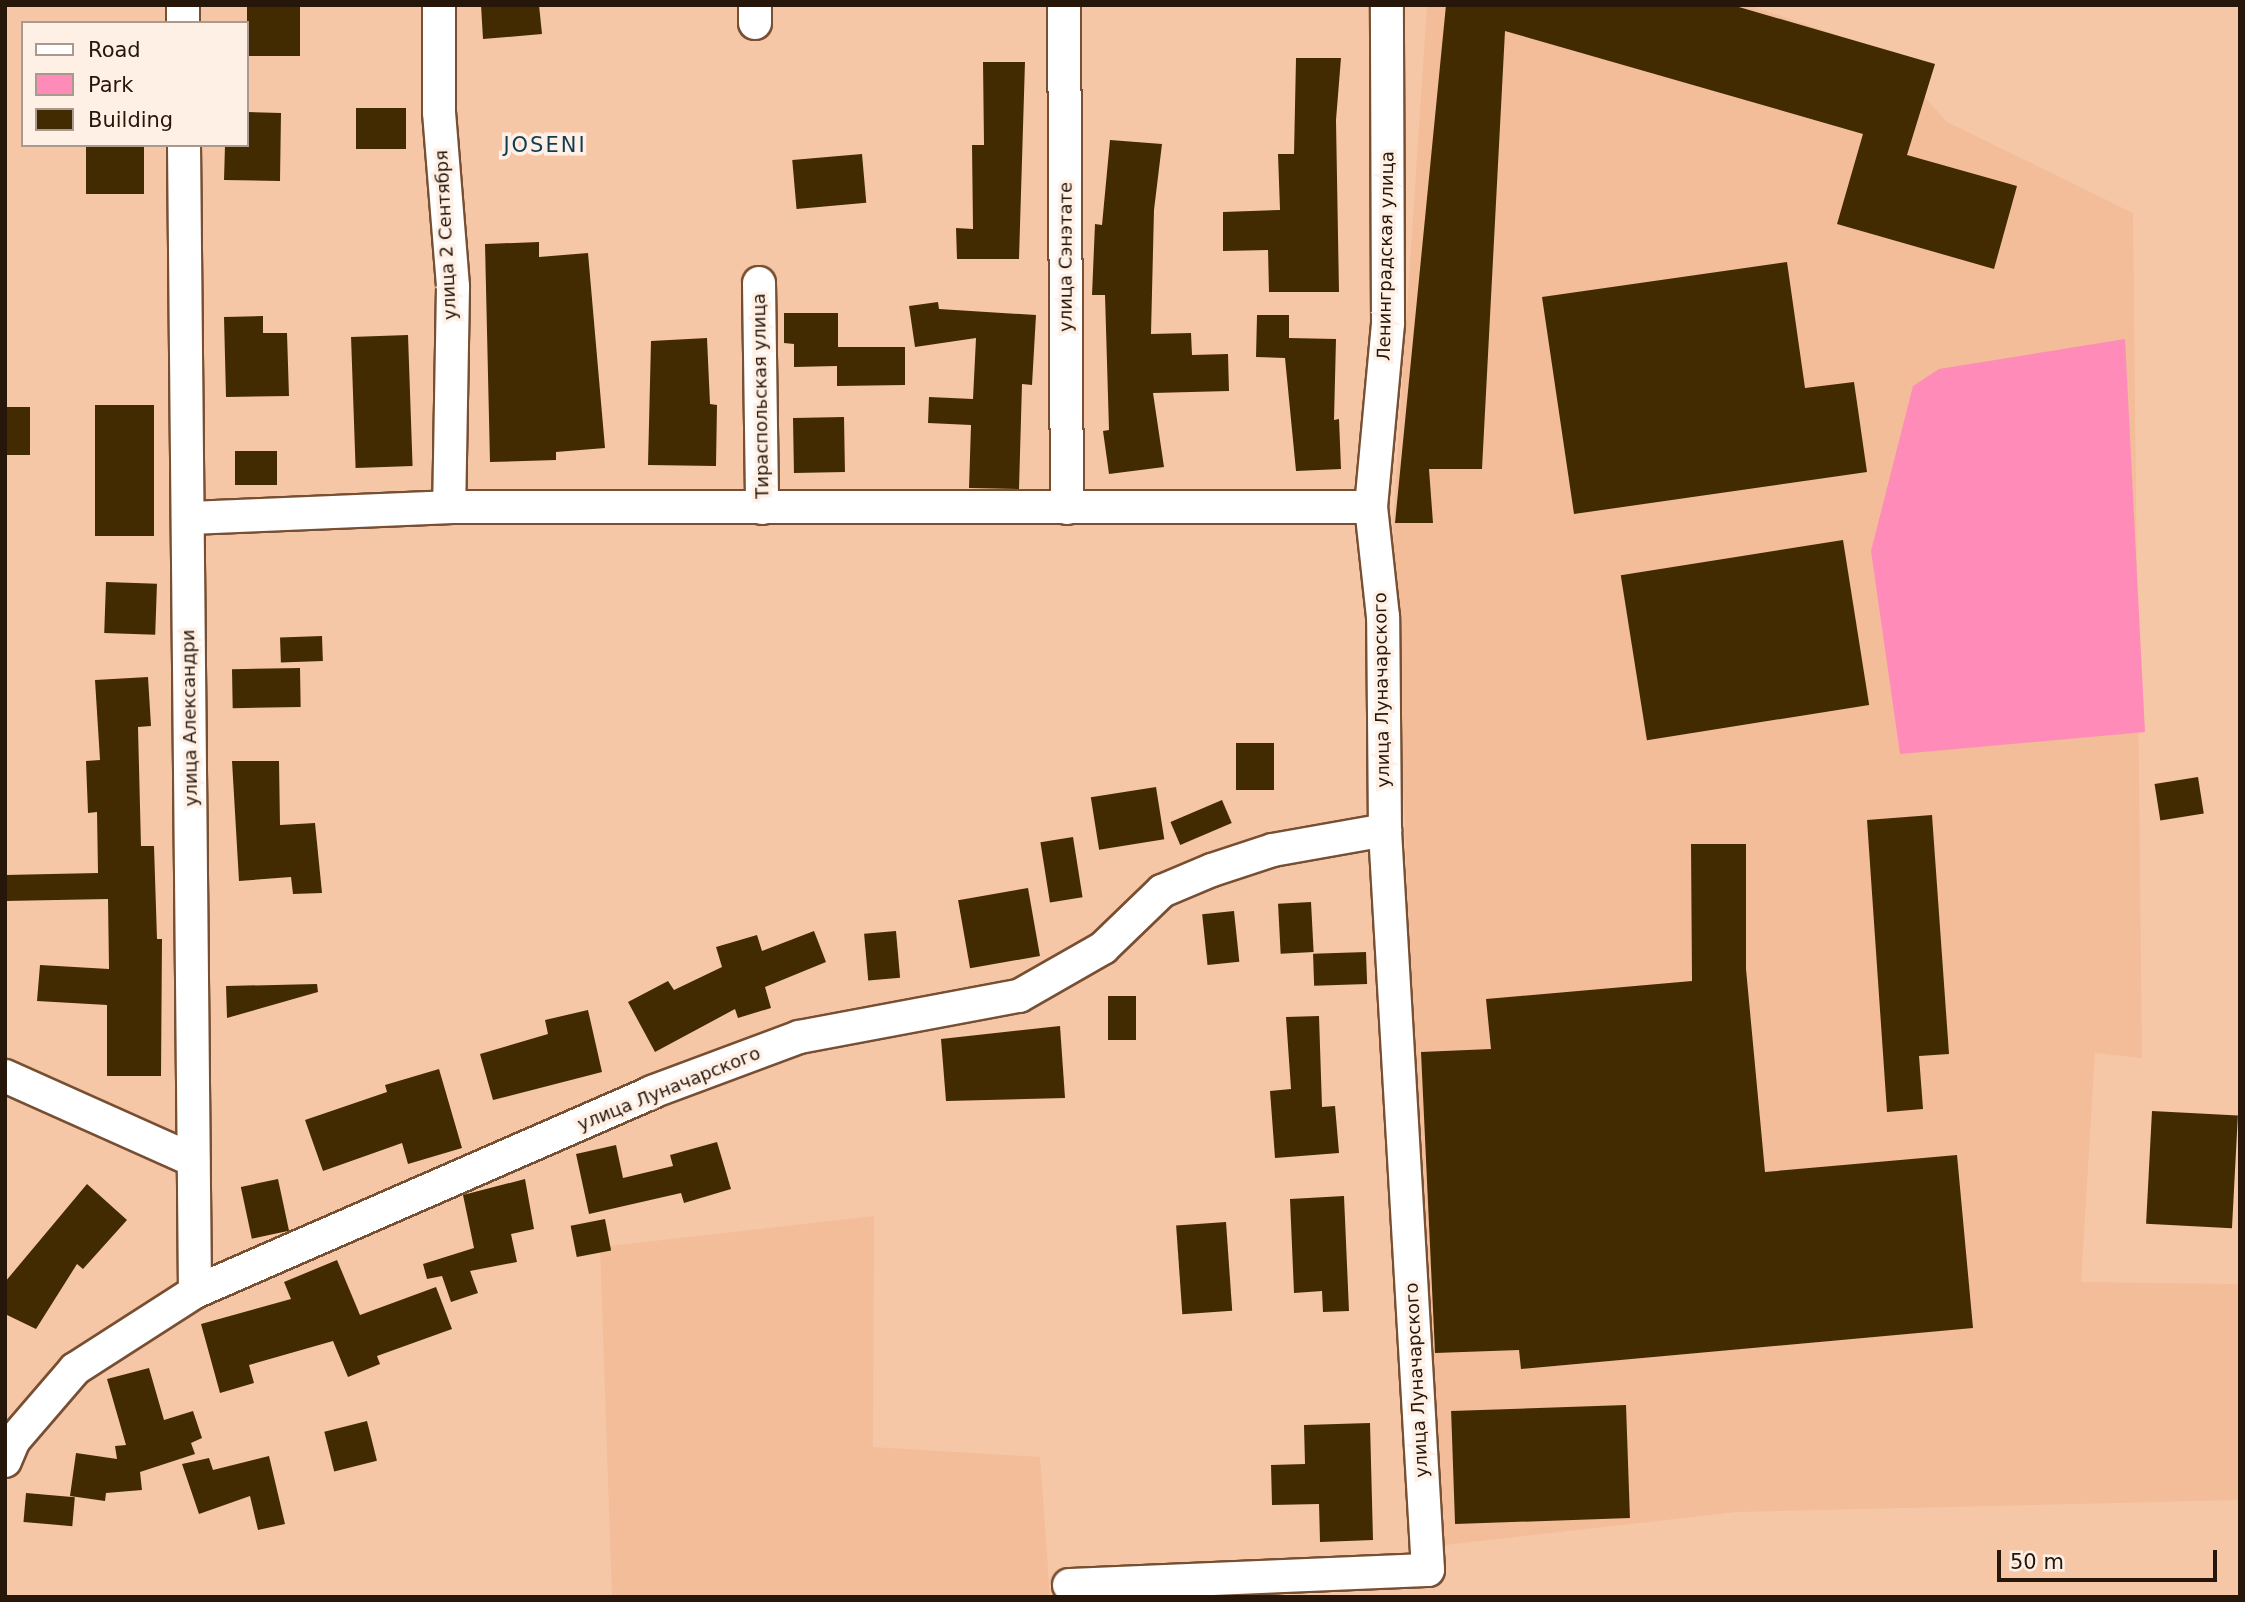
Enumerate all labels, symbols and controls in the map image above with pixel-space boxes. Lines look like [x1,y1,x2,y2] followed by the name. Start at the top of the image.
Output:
[21,21,248,147] legend
[88,38,141,62] text: Road
[88,73,133,97] text: Park
[88,108,173,132] text: Building
[504,132,586,158] district label: JOSENI
[431,149,461,321] street label: улица 2 Сентября
[1373,151,1399,361] street label: Ленинградская улица
[1055,182,1077,332] street label: улица Сэнэтате
[748,293,774,499] street label: Тираспольская улица
[1369,592,1395,788] street label: улица Луначарского
[178,629,202,807] street label: улица Александри
[574,1042,764,1136] street label: улица Луначарского
[1401,1282,1433,1478] street label: улица Луначарского
[2000,1536,2220,1580] scale bar
[2010,1550,2064,1574] text: 50 m

